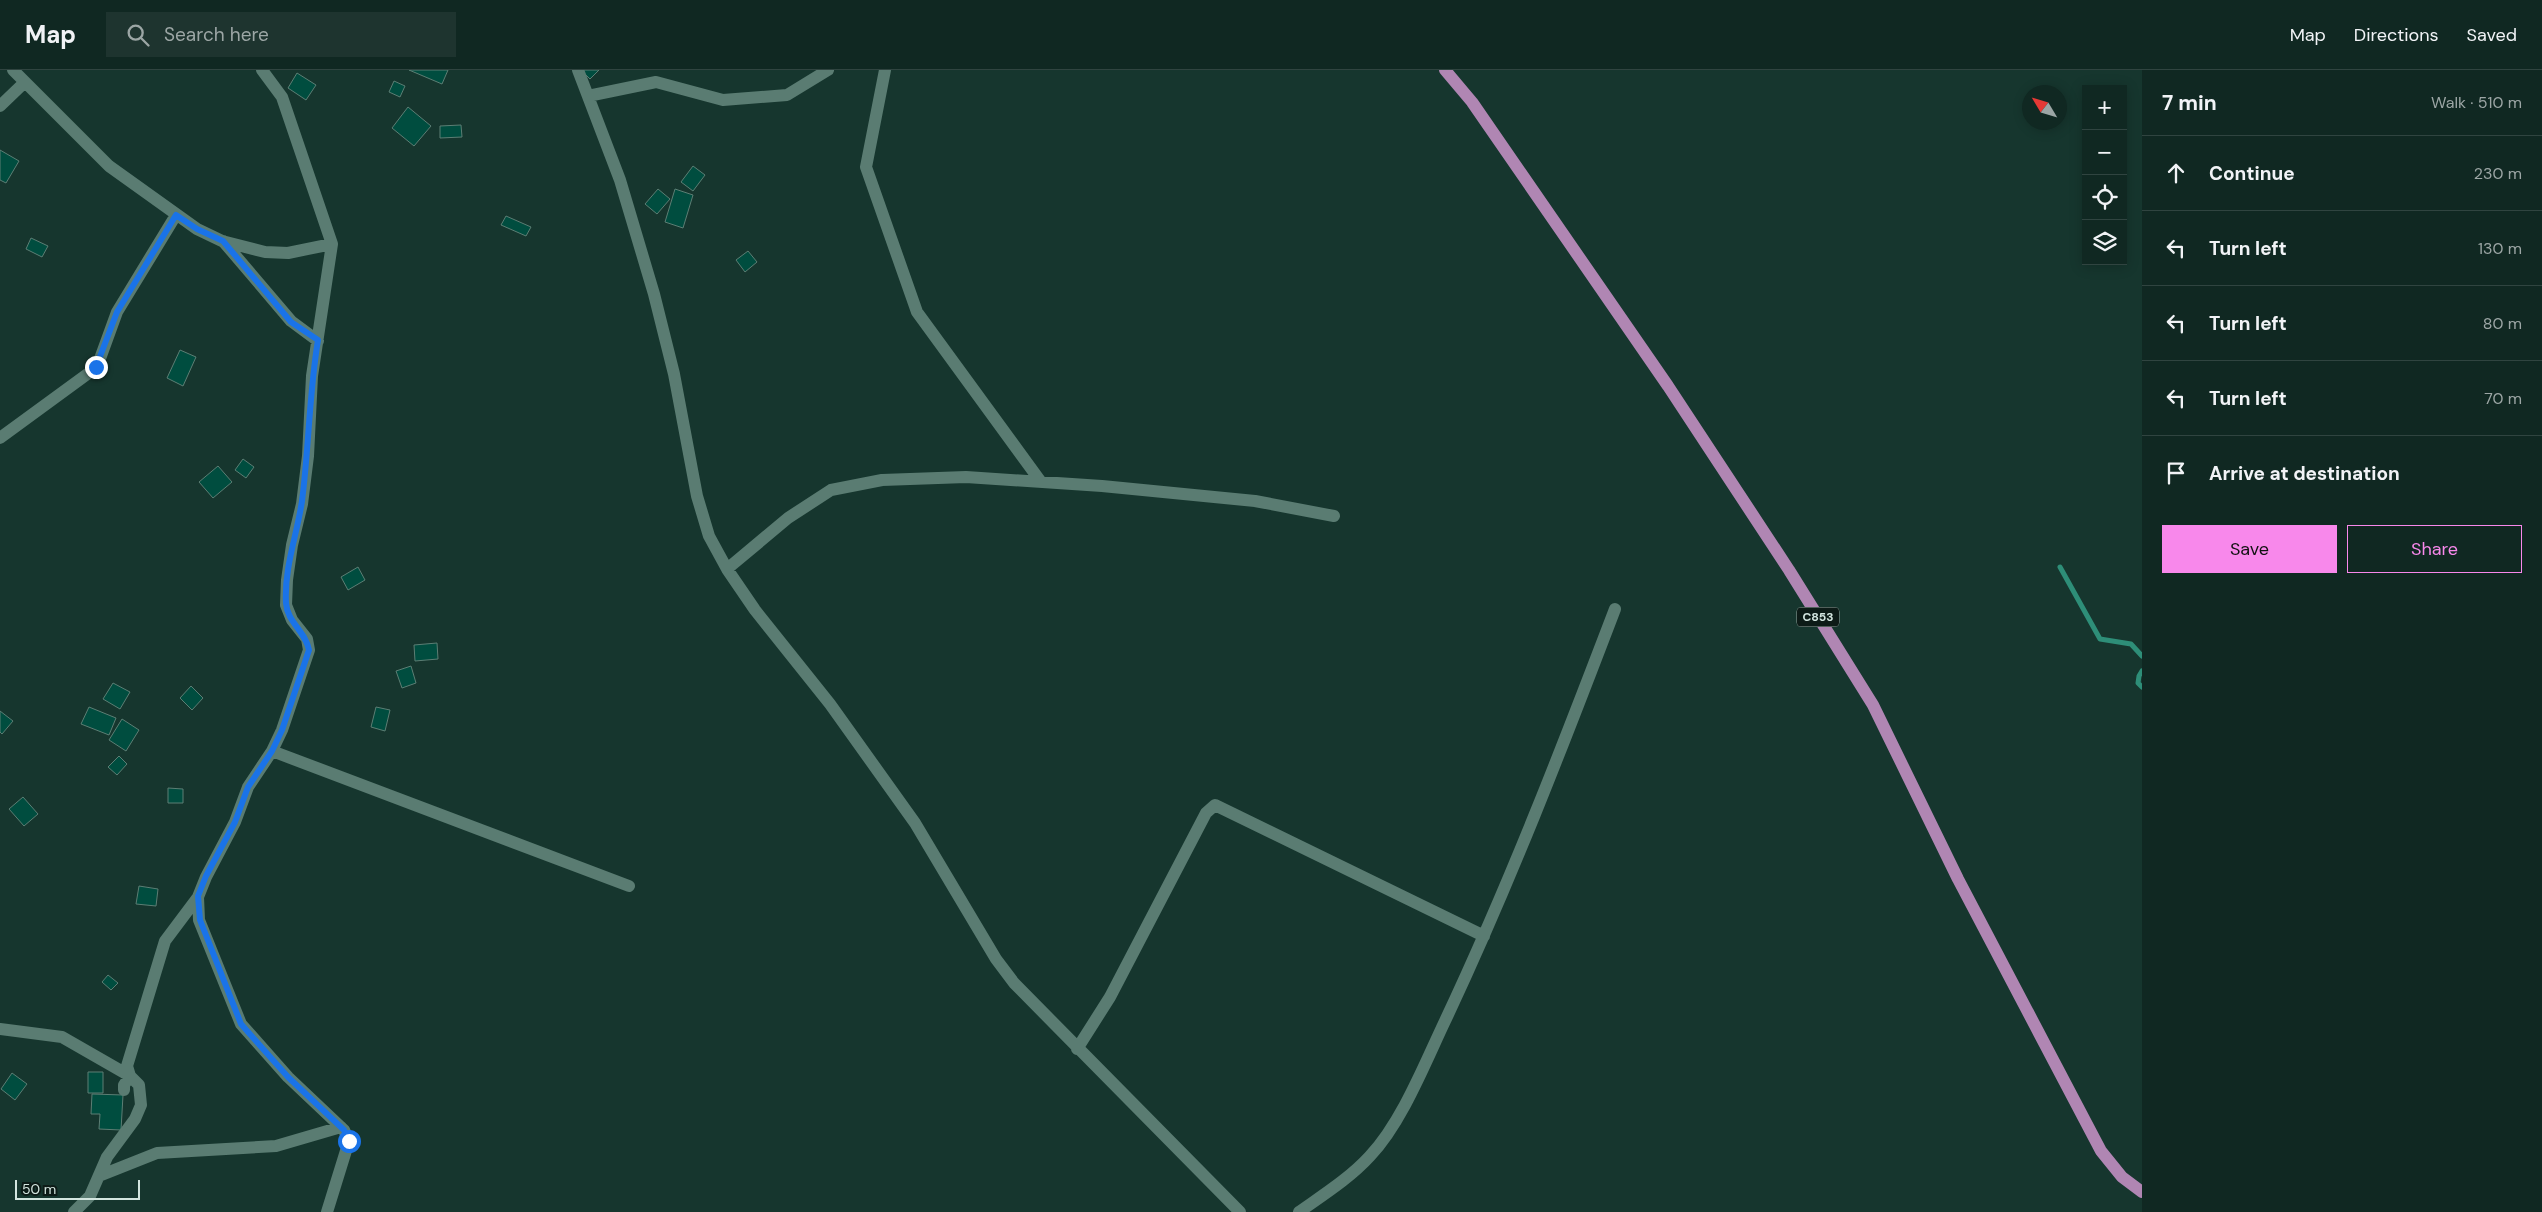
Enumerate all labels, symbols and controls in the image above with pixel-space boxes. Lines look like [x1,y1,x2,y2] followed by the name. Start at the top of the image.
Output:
[106,12,456,57] search box
[25,19,76,50] text: Map
[124,21,152,49] icon: search
[164,22,269,47] text: Search here
[2290,23,2326,47] text: Map
[2354,23,2439,47] text: Directions
[2467,23,2517,47] text: Saved
[2022,85,2067,130] north arrow
[2082,85,2127,265] map controls
[2082,85,2127,130] button: +
[2162,89,2217,117] text: 7 min
[2431,92,2522,113] text: Walk · 510 m
[2082,130,2127,175] button: −
[2162,159,2190,187] icon: ahead
[2209,161,2295,186] text: Continue
[2474,163,2522,184] text: 230 m
[2082,175,2127,220] button: locate
[2082,220,2127,265] button: layers
[2162,234,2190,262] icon: left
[2209,236,2287,261] text: Turn left
[2478,238,2522,259] text: 130 m
[2162,309,2190,337] icon: left
[2209,311,2287,336] text: Turn left
[2483,313,2522,334] text: 80 m
[85,356,108,379] route end
[2162,384,2190,412] icon: left
[2209,386,2287,411] text: Turn left
[2484,388,2522,409] text: 70 m
[2162,459,2190,487] icon: arrive
[2209,461,2400,486] text: Arrive at destination
[2162,525,2337,573] button: Save
[2347,525,2522,573] button: Share
[1797,608,1839,626] road number: C853
[338,1130,361,1153] route start
[15,1177,140,1200] scale bar
[22,1180,56,1198] text: 50 m

